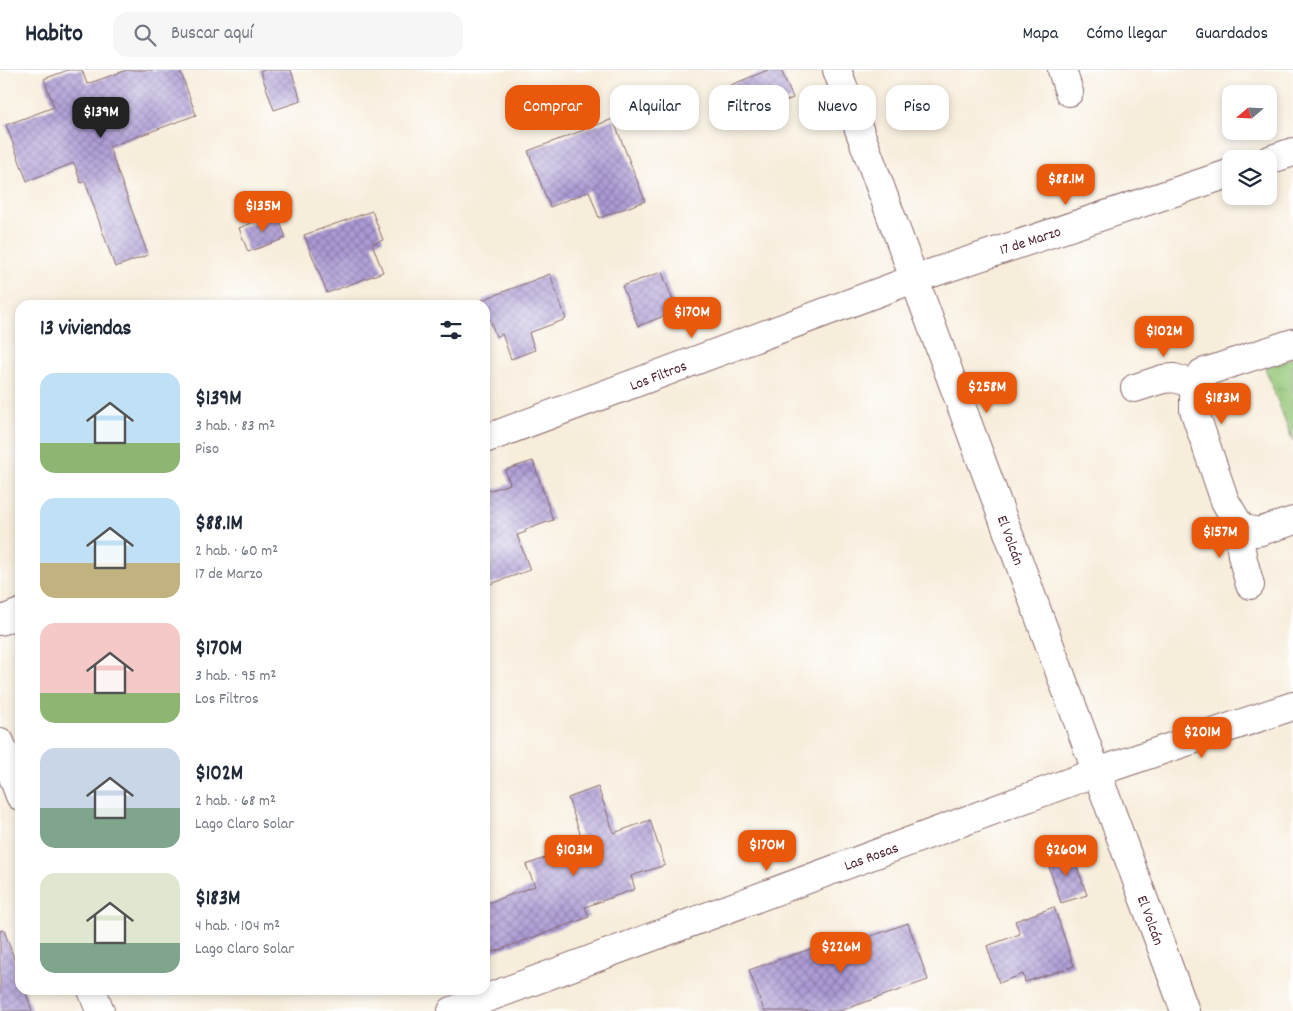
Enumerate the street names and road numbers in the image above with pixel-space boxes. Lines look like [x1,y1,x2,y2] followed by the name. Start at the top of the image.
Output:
[997,222,1064,262] street label: 17 de Marzo
[627,356,691,398] street label: Los Filtros
[990,513,1028,569] street label: El Volcán
[841,838,902,878] street label: Las Rosas
[1130,893,1168,949] street label: El Volcán

